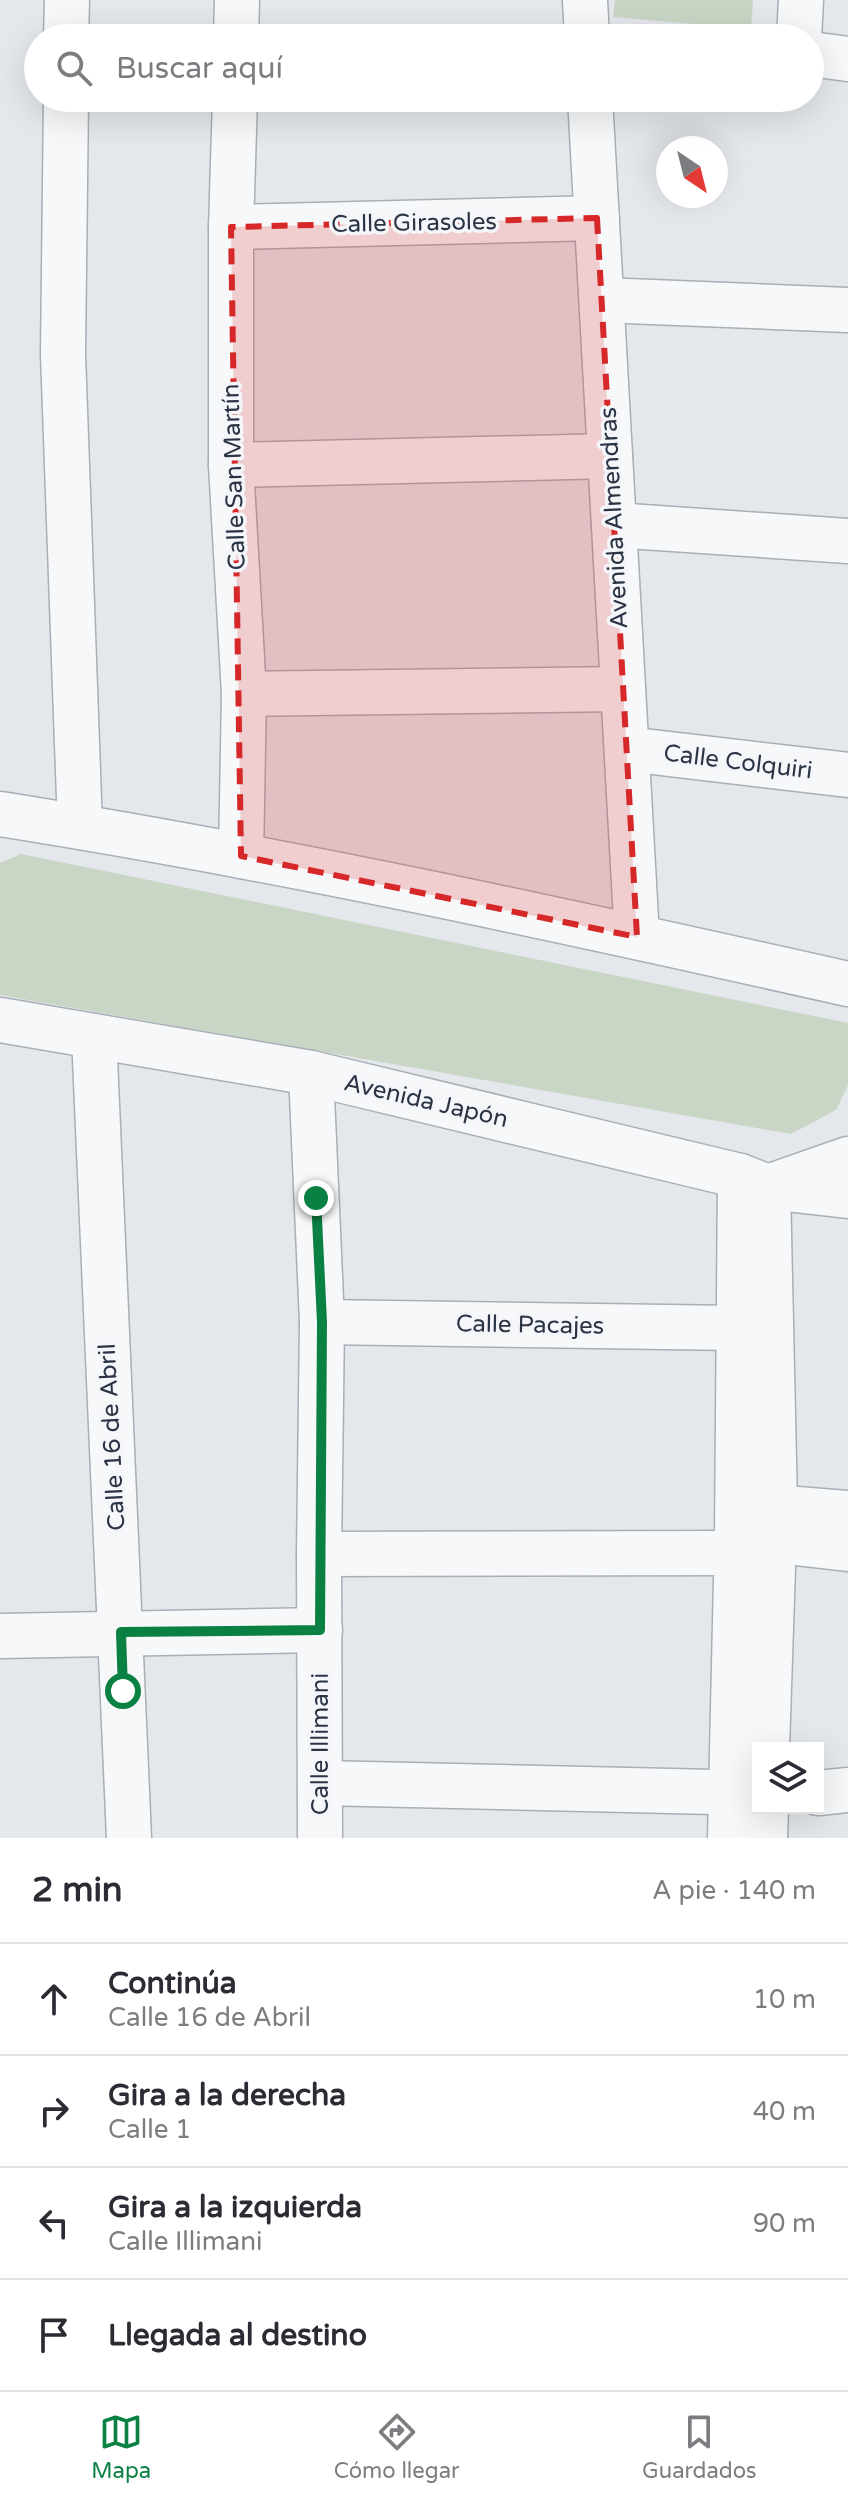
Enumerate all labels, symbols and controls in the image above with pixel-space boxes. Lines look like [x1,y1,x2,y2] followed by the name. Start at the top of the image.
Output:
[24,24,824,112] search box
[52,46,96,90] icon: search
[116,50,283,87] text: Buscar aquí
[656,136,728,208] north arrow
[331,207,497,239] street label: Calle Girasoles
[216,383,252,571] street label: Calle San Martín
[594,406,634,630] street label: Avenida Almendras
[662,738,814,786] street label: Calle Colquiri
[341,1068,511,1134] street label: Avenida Japón
[298,1180,334,1216] route end
[456,1309,604,1341] street label: Calle Pacajes
[93,1343,131,1531] street label: Calle 16 de Abril
[105,1673,141,1709] route start
[306,1673,335,1815] street label: Calle Illimani
[752,1742,824,1814] map controls
[752,1742,824,1814] button: layers
[32,1870,123,1911] text: 2 min
[652,1875,816,1906] text: A pie · 140 m
[108,1965,237,2002] text: Continúa
[32,1977,76,2021] icon: ahead
[753,1984,816,2015] text: 10 m
[108,2002,311,2033] text: Calle 16 de Abril
[108,2077,346,2114] text: Gira a la derecha
[32,2089,76,2133] icon: right
[753,2096,816,2127] text: 40 m
[108,2114,191,2145] text: Calle 1
[108,2189,362,2226] text: Gira a la izquierda
[32,2201,76,2245] icon: left
[753,2208,816,2239] text: 90 m
[108,2226,262,2257] text: Calle Illimani
[32,2313,76,2357] icon: arrive
[108,2317,367,2354] text: Llegada al destino
[91,2410,151,2484] tab: Mapa
[334,2410,459,2484] tab: Cómo llegar
[642,2410,757,2484] tab: Guardados

